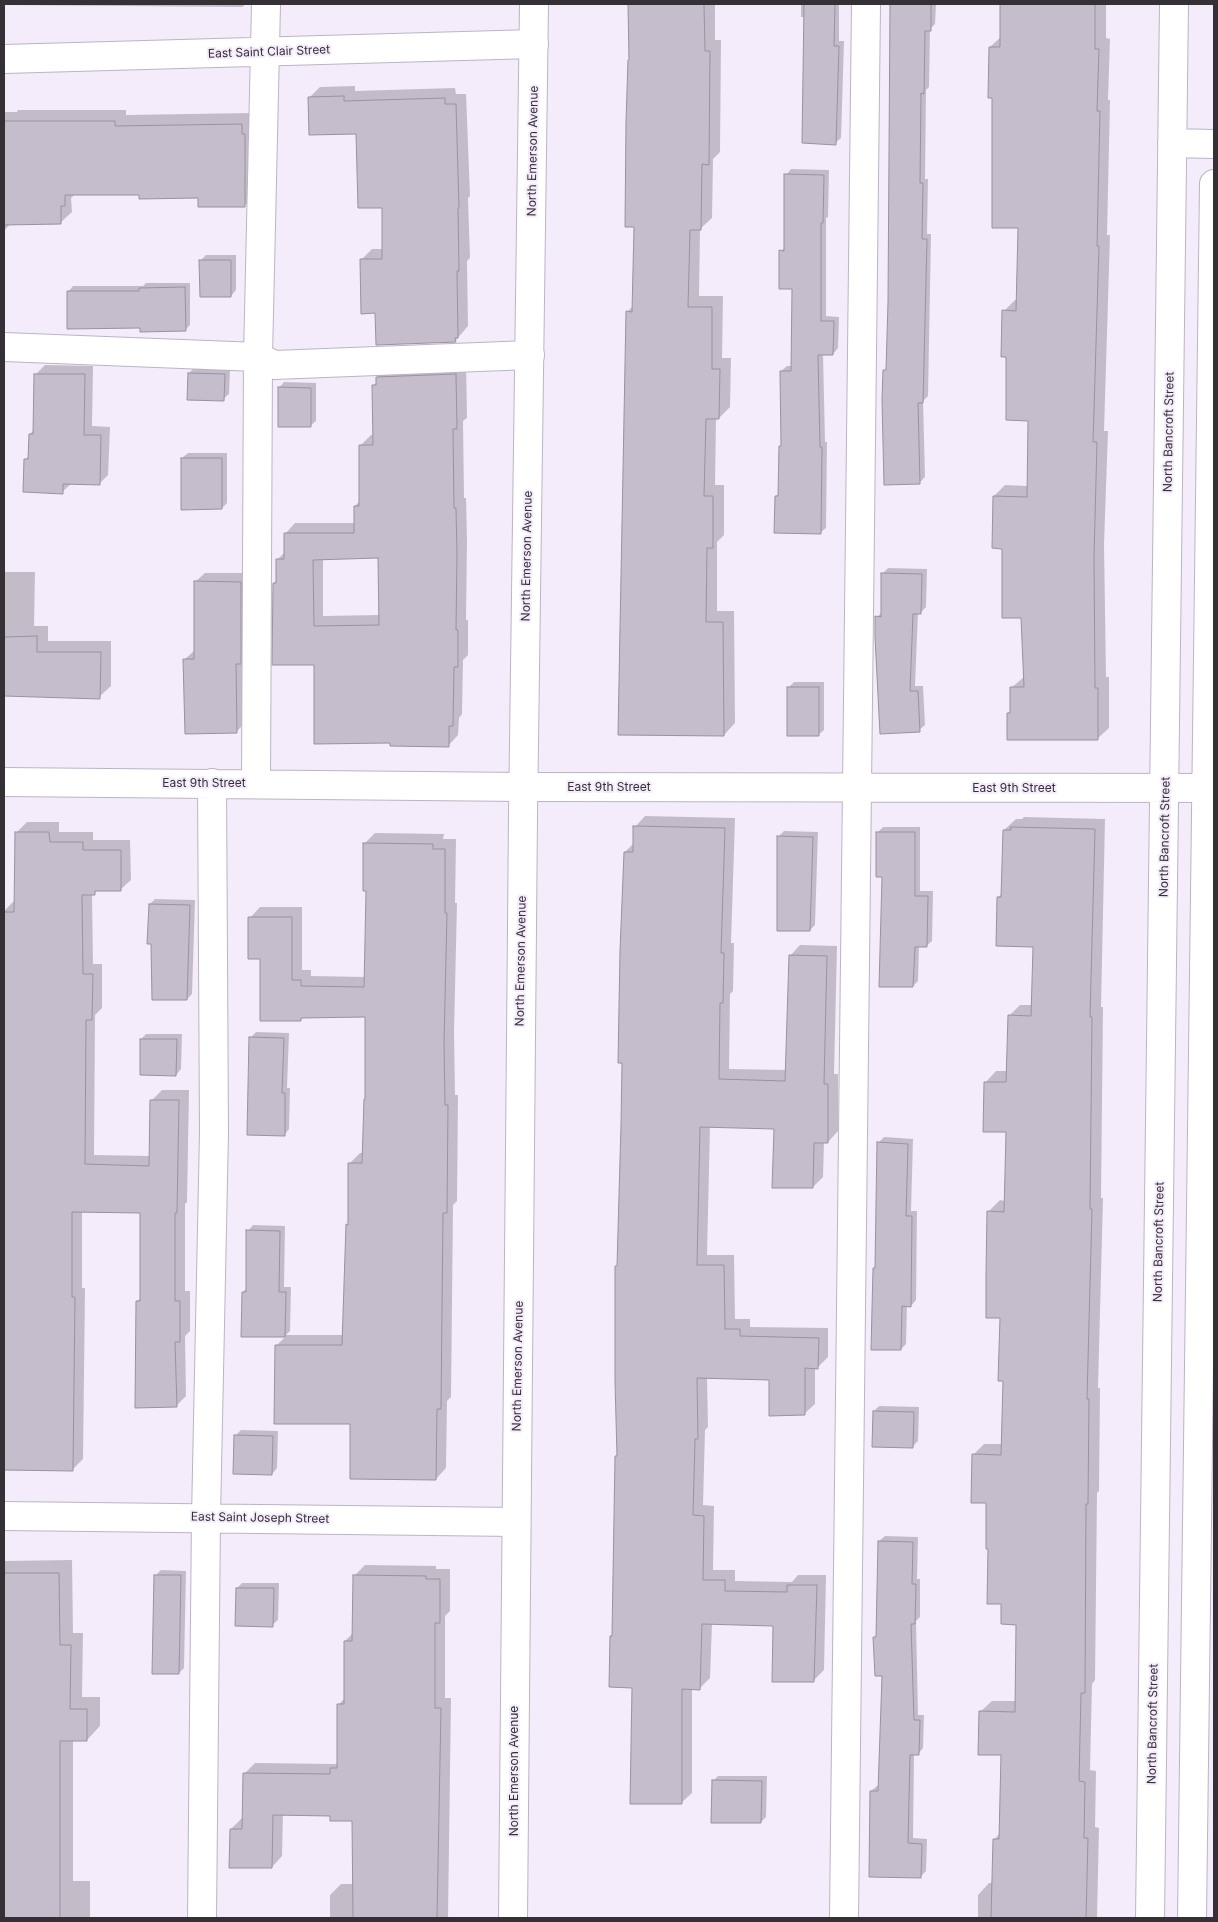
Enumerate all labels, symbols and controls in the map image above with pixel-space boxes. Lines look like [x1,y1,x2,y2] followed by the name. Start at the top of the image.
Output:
[208,43,330,61] street label: East Saint Clair Street
[525,86,541,216] street label: North Emerson Avenue
[1161,372,1177,492] street label: North Bancroft Street
[519,491,535,621] street label: North Emerson Avenue
[162,776,246,790] street label: East 9th Street
[1157,777,1173,897] street label: North Bancroft Street
[567,780,651,794] street label: East 9th Street
[972,781,1056,795] street label: East 9th Street
[513,896,529,1026] street label: North Emerson Avenue
[1151,1182,1167,1302] street label: North Bancroft Street
[510,1301,526,1431] street label: North Emerson Avenue
[191,1510,329,1526] street label: East Saint Joseph Street
[1145,1664,1161,1784] street label: North Bancroft Street
[507,1706,521,1836] street label: North Emerson Avenue

